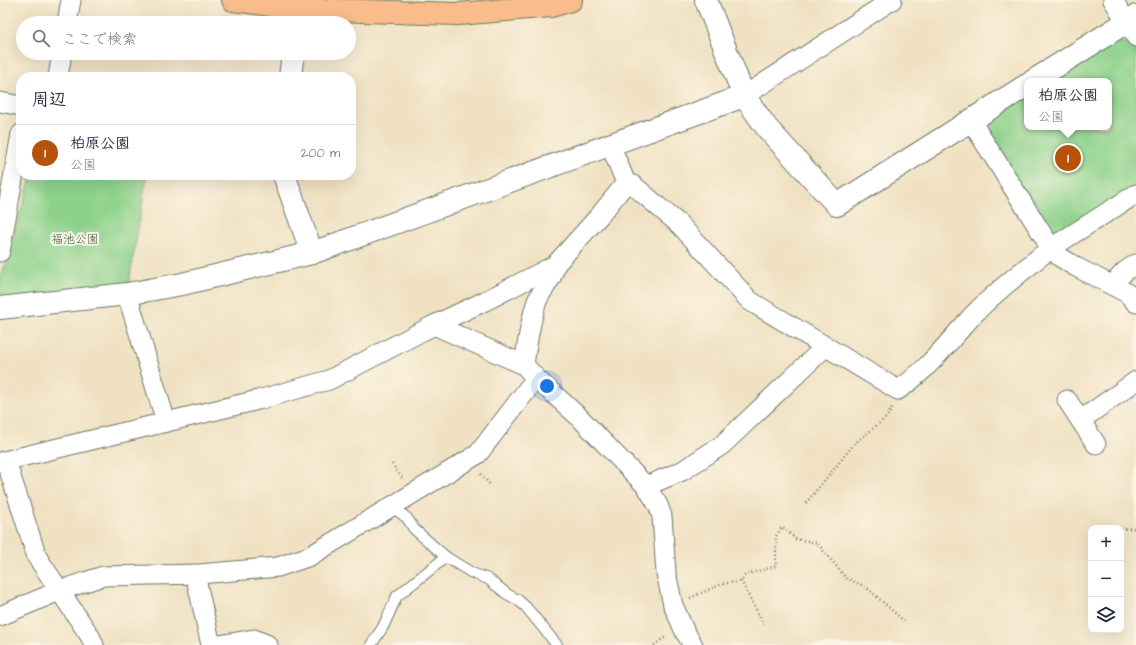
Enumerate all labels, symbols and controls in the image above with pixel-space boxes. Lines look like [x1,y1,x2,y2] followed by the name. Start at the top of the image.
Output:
[16,16,356,60] search box
[30,27,52,49] icon: search
[62,29,137,50] text: ここで検索
[1024,78,1112,130] popup
[1038,85,1098,106] text: 柏原公園
[32,88,66,112] text: 周辺
[1038,108,1064,126] text: 公園
[70,133,130,154] text: 柏原公園
[1055,143,1081,173] pin: 1
[44,144,46,162] text: 1
[301,144,340,162] text: 200 m
[70,156,96,174] text: 公園
[51,231,99,248] park label: 福池公園
[537,376,557,396] your location
[1088,525,1124,633] map controls
[1088,525,1124,561] button: +
[1088,561,1124,597] button: −
[1088,597,1124,633] button: layers

